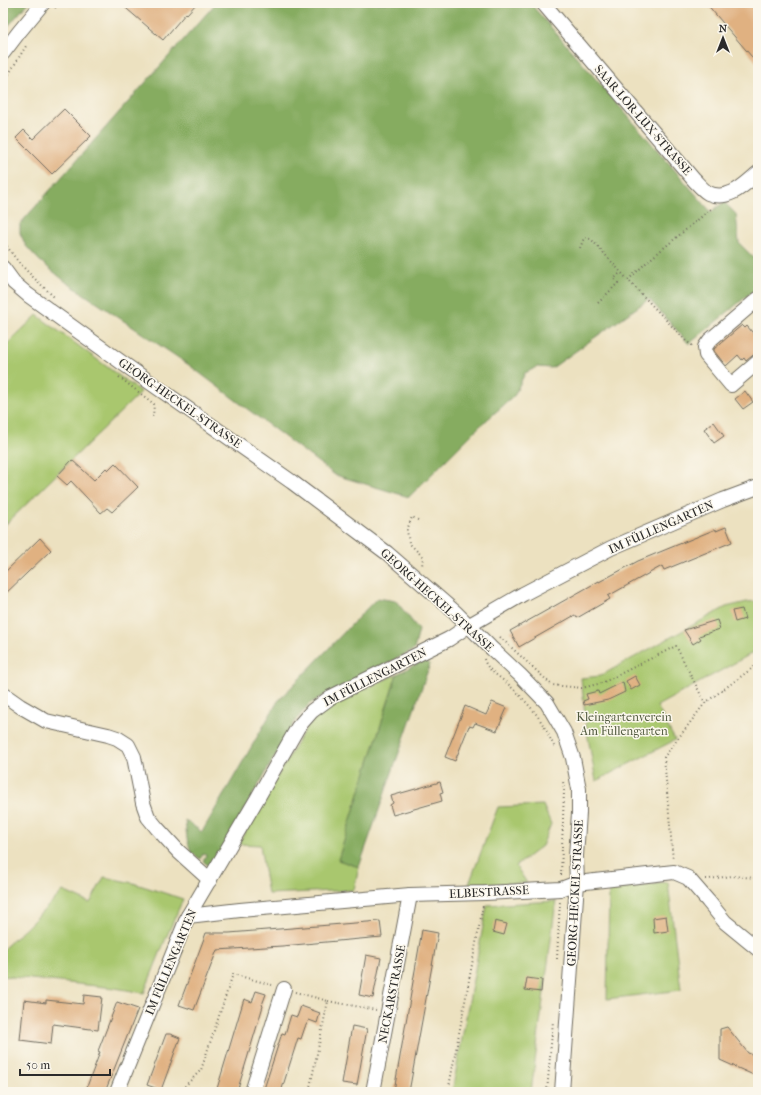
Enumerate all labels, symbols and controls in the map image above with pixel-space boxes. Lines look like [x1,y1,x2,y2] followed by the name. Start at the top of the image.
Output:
[703,18,743,58] north arrow
[719,22,728,35] text: N
[591,62,695,178] street label: SAAR-LOR-LUX-STRASSE
[116,355,244,451] street label: GEORG-HECKEL-STRASSE
[606,497,716,557] street label: IM FÜLLENGARTEN
[378,546,496,654] street label: GEORG-HECKEL-STRASSE
[321,644,429,709] street label: IM FÜLLENGARTEN
[576,710,672,738] park label: Kleingartenverein Am Füllengarten
[564,819,586,967] street label: GEORG-HECKEL-STRASSE
[449,883,529,901] street label: ELBESTRASSE
[141,906,200,1017] street label: IM FÜLLENGARTEN
[376,943,408,1045] street label: NECKARSTRASSE
[20,1051,110,1077] scale bar
[26,1058,50,1072] text: 50 m

